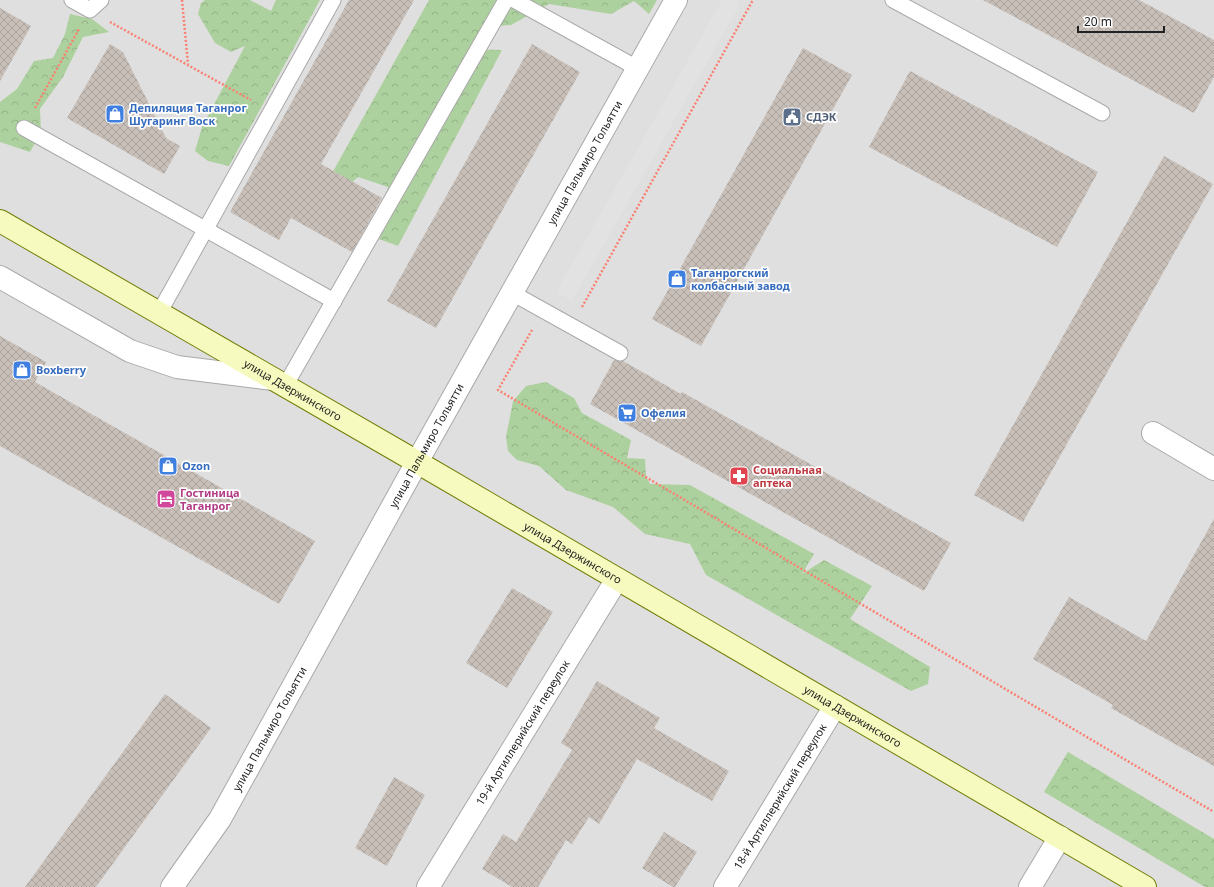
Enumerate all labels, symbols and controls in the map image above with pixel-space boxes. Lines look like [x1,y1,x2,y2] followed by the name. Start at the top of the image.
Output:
[1078,8,1164,34] scale bar
[1084,13,1112,30] text: 20 m
[543,98,625,227] street label: улица Пальмиро Тольятти
[129,100,247,128] place label: Депиляция Таганрог Шугаринг Воск
[104,103,126,125] shop icon: Депиляция Таганрог Шугаринг Воск
[781,106,803,128] public building icon: СДЭК
[806,109,837,124] place label: СДЭК
[691,265,790,293] place label: Таганрогский колбасный завод
[666,268,688,290] shop icon: Таганрогский колбасный завод
[241,355,345,424] street label: улица Дзержинского
[11,359,33,381] shop icon: Boxberry
[36,362,87,377] place label: Boxberry
[385,380,467,510] street label: улица Пальмиро Тольятти
[616,402,638,424] supermarket icon: Офелия
[641,405,686,420] place label: Офелия
[157,455,179,477] shop icon: Ozon
[182,458,210,473] place label: Ozon
[753,462,822,490] place label: Социальная аптека
[728,465,750,487] pharmacy icon: Социальная аптека
[180,485,240,513] place label: Гостиница Таганрог
[155,488,177,510] hotel icon: Гостиница Таганрог
[521,518,625,587] street label: улица Дзержинского
[472,657,573,808] street label: 19-й Артиллерийский переулок
[229,664,310,794] street label: улица Пальмиро Тольятти
[801,681,904,750] street label: улица Дзержинского
[730,720,830,872] street label: 18-й Артиллерийский переулок

